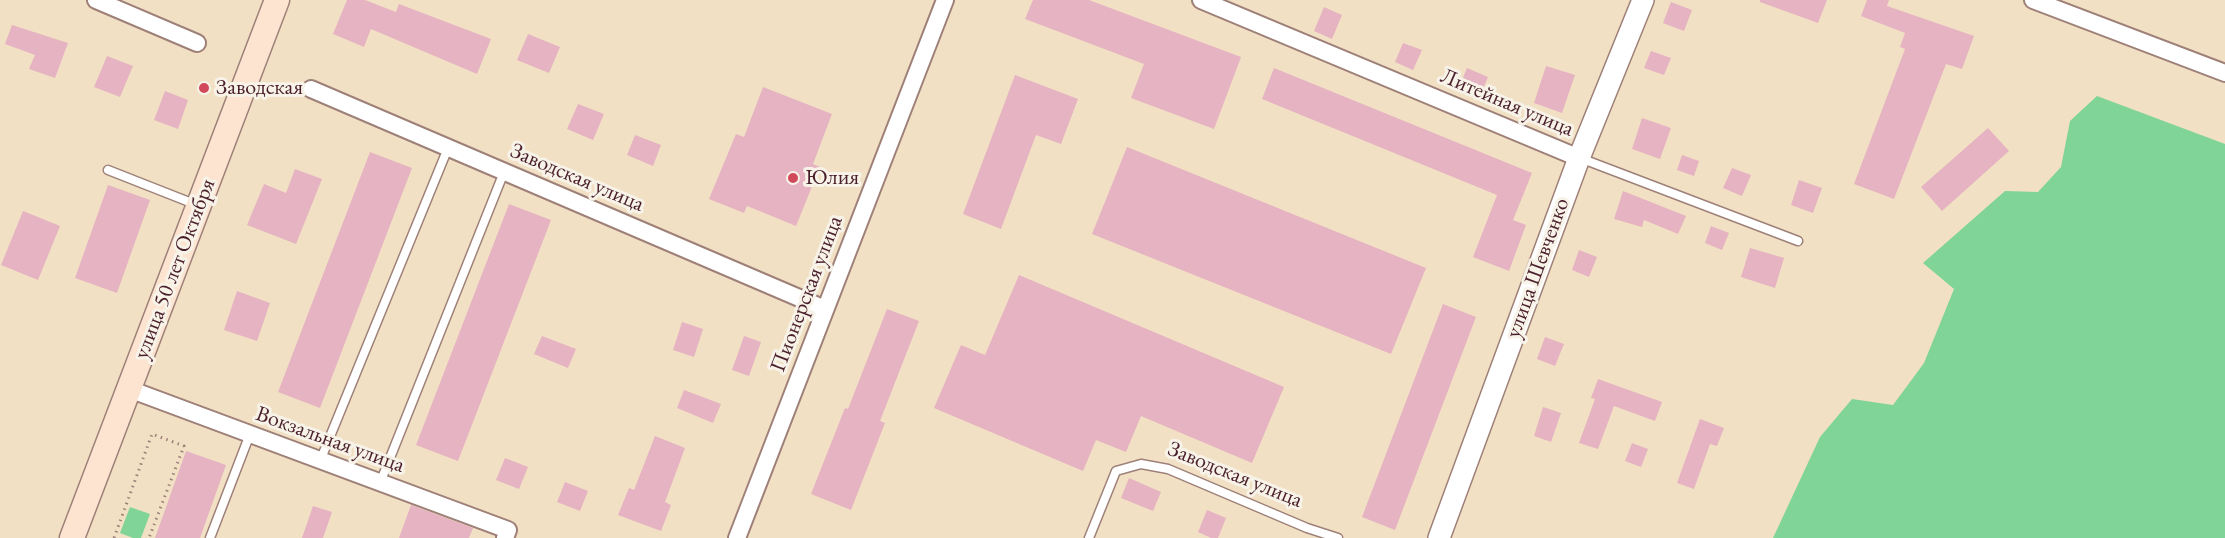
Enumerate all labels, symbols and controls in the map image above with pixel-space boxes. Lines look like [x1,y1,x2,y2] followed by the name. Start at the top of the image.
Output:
[1436,63,1578,143] street label: Литейная улица
[216,75,303,101] place label: Заводская
[197,81,211,95] marker: Заводская
[506,138,648,218] street label: Заводская улица
[805,165,859,191] place label: Юлия
[786,171,800,185] marker: Юлия
[128,175,222,363] street label: улица 50 лет Октября
[1500,194,1576,342] street label: улица Шевченко
[765,212,849,376] street label: Пионерская улица
[252,401,408,479] street label: Вокзальная улица
[1164,436,1306,514] street label: Заводская улица

